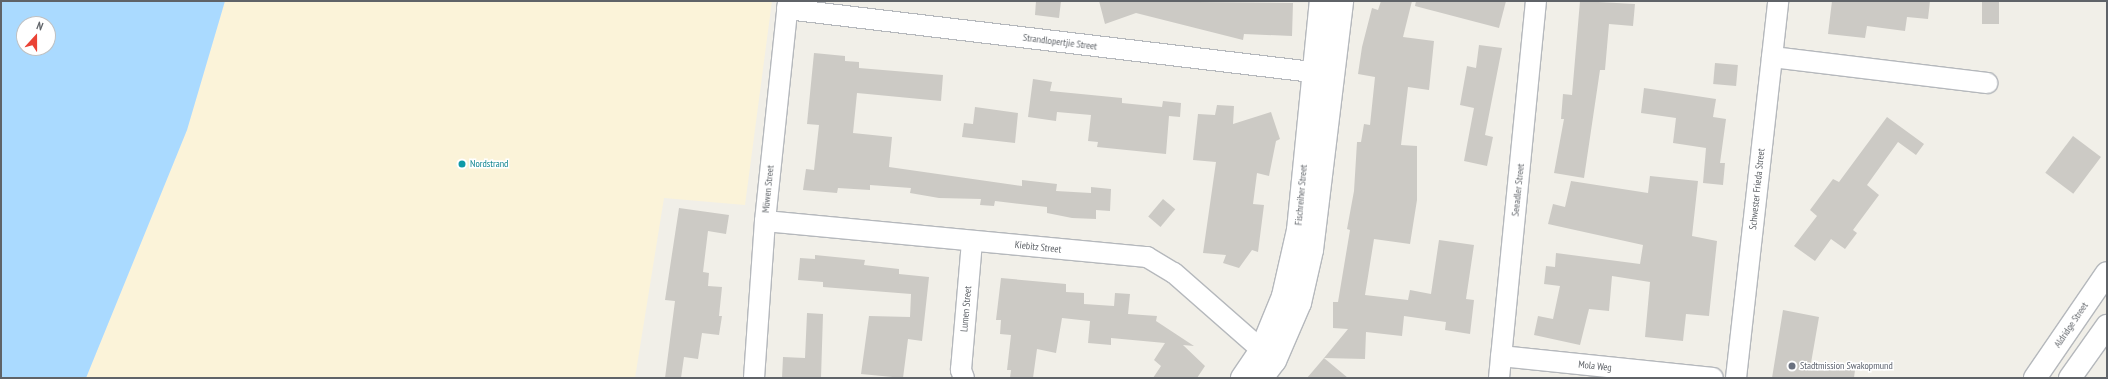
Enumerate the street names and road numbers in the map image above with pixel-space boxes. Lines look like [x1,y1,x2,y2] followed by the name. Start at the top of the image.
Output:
[1022,31,1098,53] street label: Strandlopertjie Street
[1747,148,1767,230] street label: Schwester Frieda Street
[1509,163,1527,217] street label: Seeadler Street
[1292,164,1310,226] street label: Fischreiher Street
[760,165,776,213] street label: Möwen Street
[1014,239,1062,255] street label: Kiebitz Street
[958,285,974,333] street label: Lumen Street
[2052,300,2090,350] street label: Aldridge Street
[1578,358,1612,374] street label: Mola Weg

